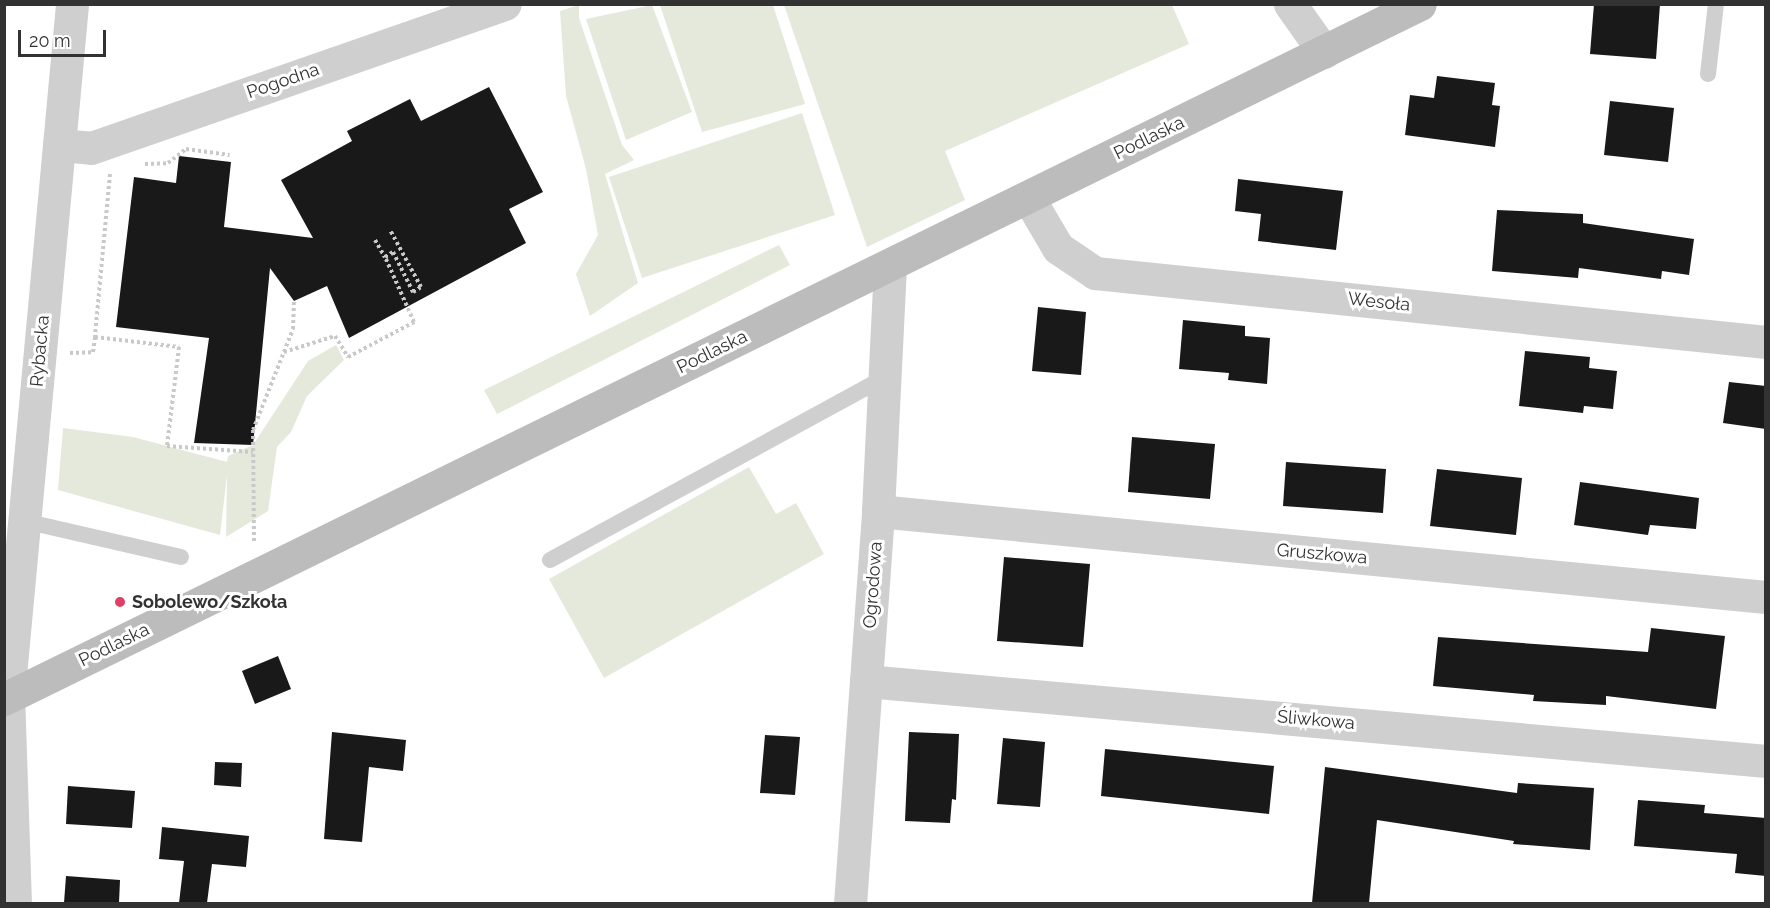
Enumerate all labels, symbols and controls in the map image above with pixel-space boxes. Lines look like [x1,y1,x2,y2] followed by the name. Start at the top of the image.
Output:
[21,18,110,56] scale bar
[29,30,71,51] text: 20 m
[244,59,322,103] street label: Pogodna
[1110,112,1188,164] street label: Podlaska
[1347,288,1411,316] street label: Wesoła
[26,314,54,388] street label: Rybacka
[673,326,751,378] street label: Podlaska
[1276,539,1368,569] street label: Gruszkowa
[859,541,887,629] street label: Ogrodowa
[132,591,287,613] place label: Sobolewo/Szkoła
[113,595,127,609] marker: Sobolewo/Szkoła
[75,619,153,671] street label: Podlaska
[1276,706,1356,734] street label: Śliwkowa

